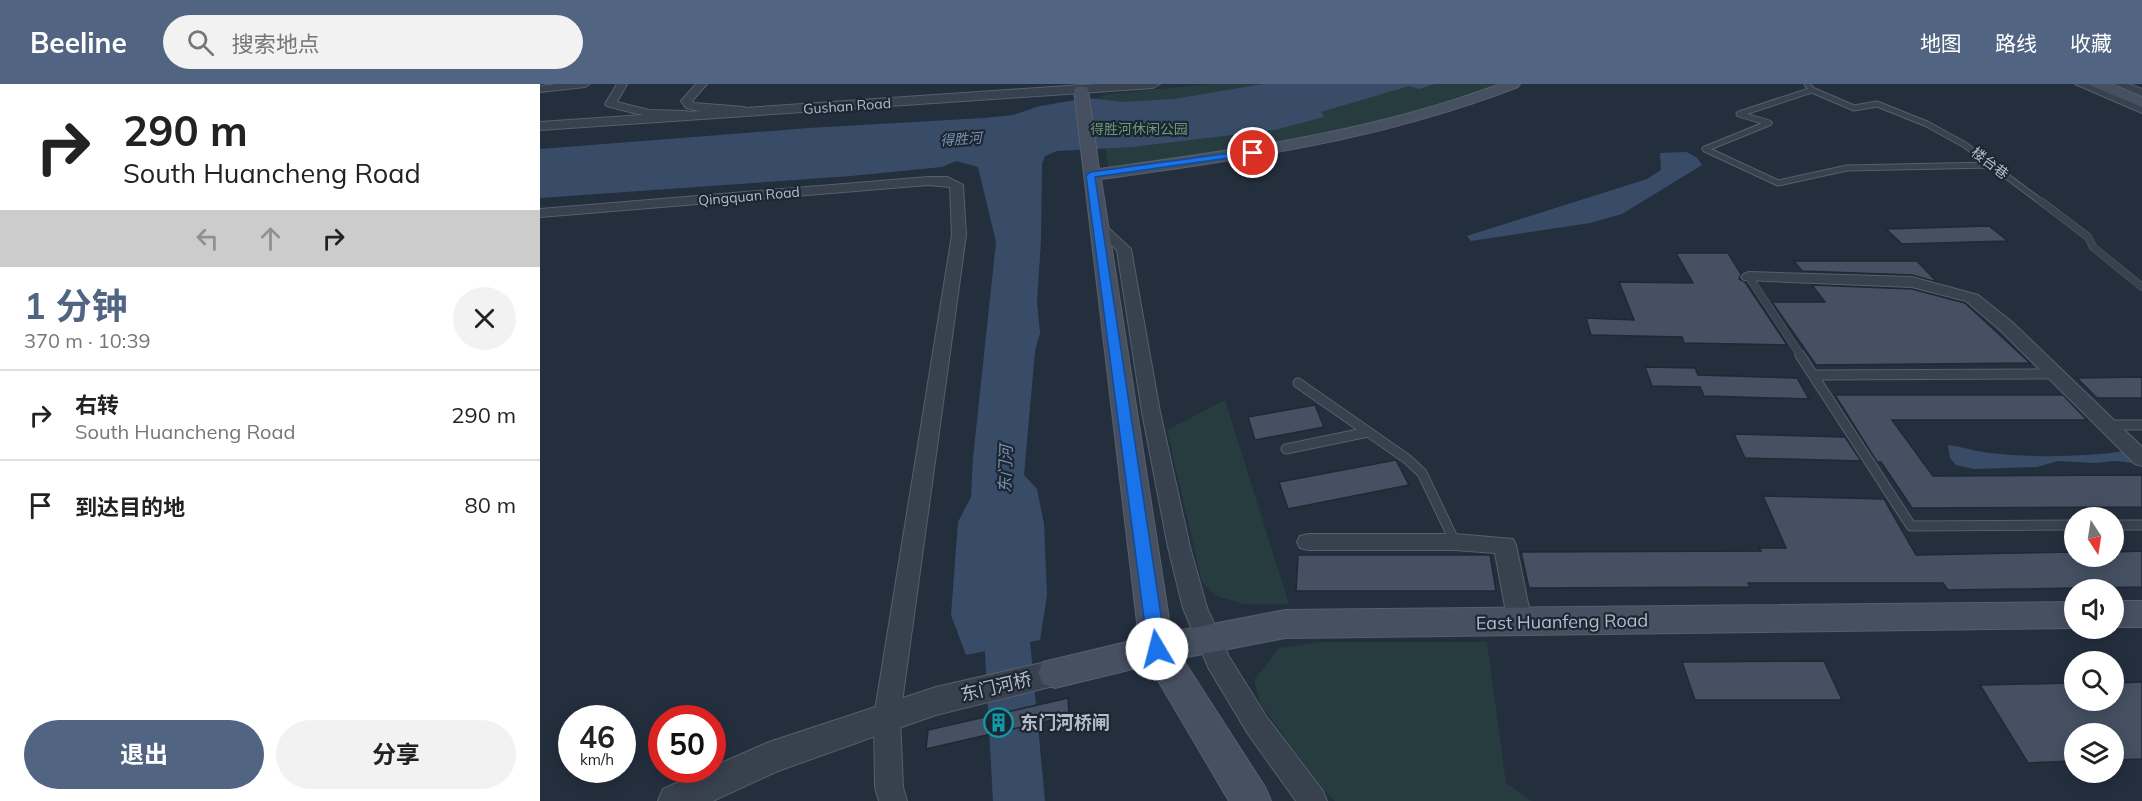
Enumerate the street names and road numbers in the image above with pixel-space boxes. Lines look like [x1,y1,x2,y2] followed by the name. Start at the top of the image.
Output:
[802,94,892,118] street label: Gushan Road
[1968,143,2012,183] street label: 楼台巷
[697,183,801,209] street label: Qingquan Road
[1476,608,1648,635] street label: East Huanfeng Road
[958,667,1034,706] street label: 东门河桥

